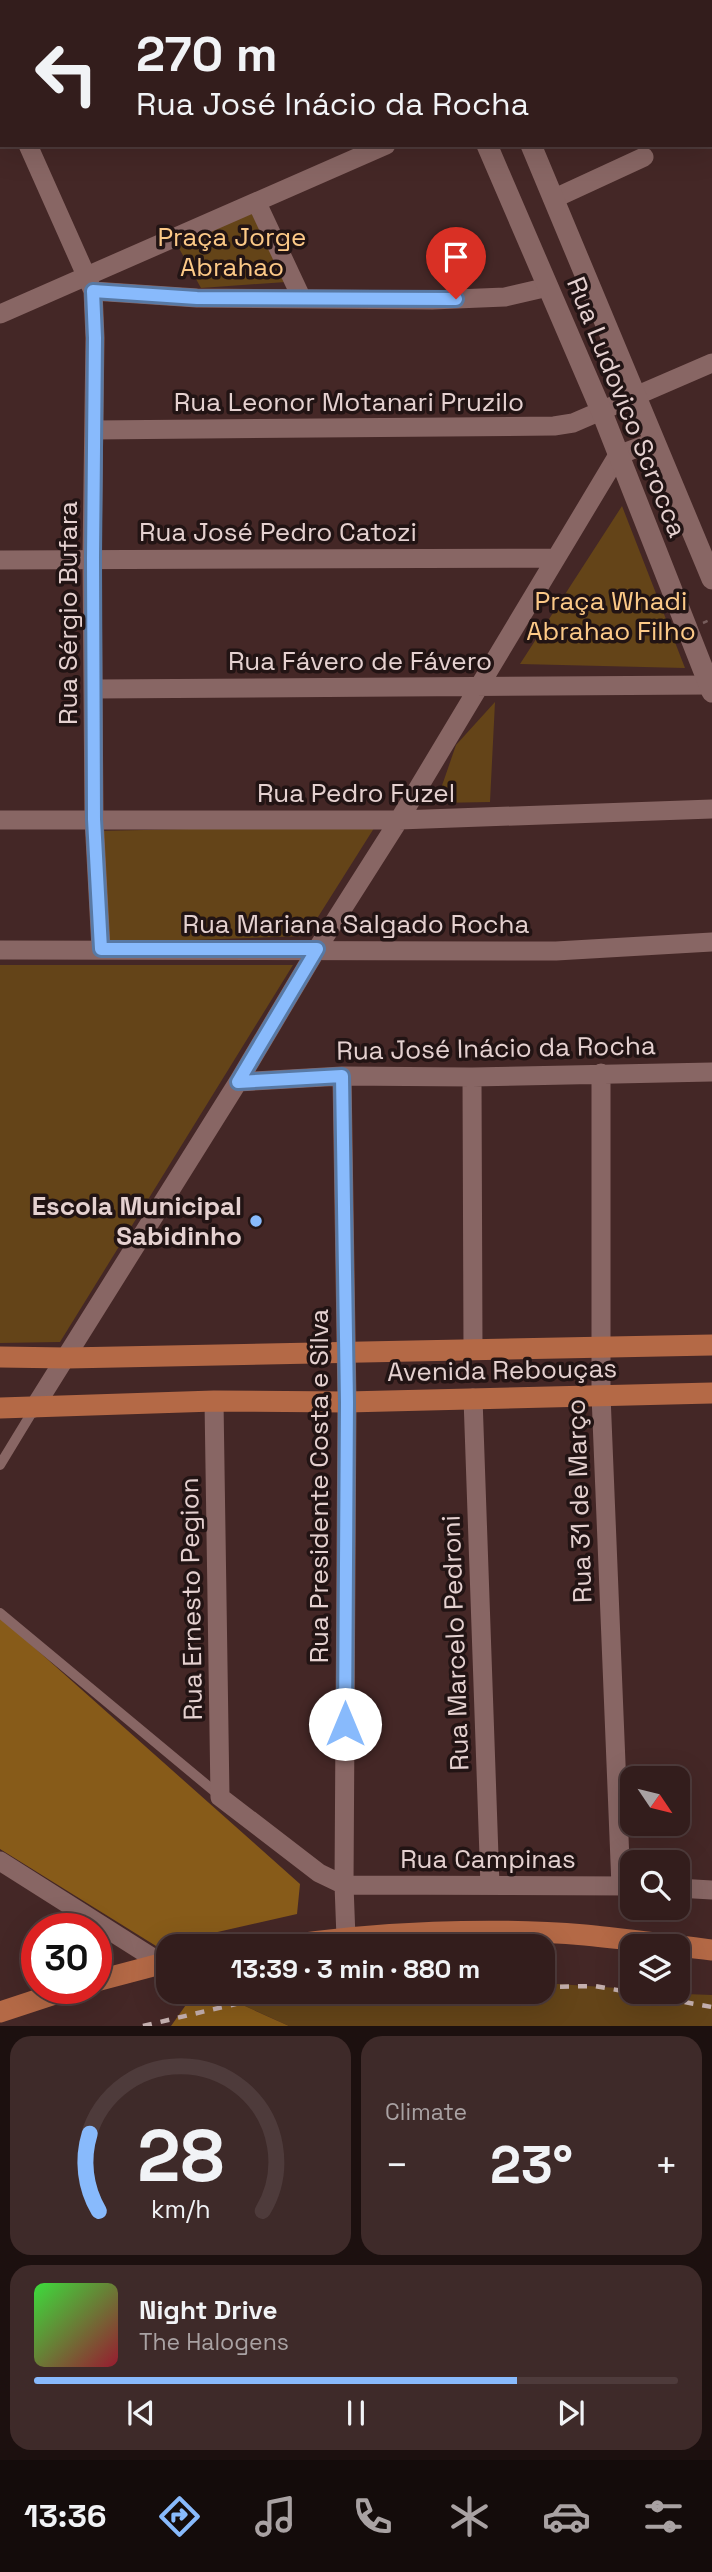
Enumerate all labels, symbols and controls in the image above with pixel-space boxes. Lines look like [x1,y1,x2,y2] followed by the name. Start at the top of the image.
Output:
[136,23,278,85] text: 270 m
[21,28,112,119] icon: left
[136,84,529,124] text: Rua José Inácio da Rocha
[157,220,307,284] park label: Praça Jorge Abrahao
[426,227,486,299] pin
[437,238,475,276] icon: arrive
[559,272,695,542] street label: Rua Ludovico Scrocca
[174,385,524,419] street label: Rua Leonor Motanari Pruzilo
[51,501,85,725] street label: Rua Sérgio Bufara
[139,515,417,549] street label: Rua José Pedro Catozi
[526,584,696,648] park label: Praça Whadi Abrahao Filho
[228,644,492,678] street label: Rua Fávero de Fávero
[257,776,455,810] street label: Rua Pedro Fuzel
[182,907,530,941] street label: Rua Mariana Salgado Rocha
[336,1028,656,1068] street label: Rua José Inácio da Rocha
[32,1189,242,1253] place label: Escola Municipal Sabidinho
[248,1213,264,1229] marker: Escola Municipal Sabidinho
[302,1309,336,1663] street label: Rua Presidente Costa e Silva
[387,1351,617,1389] street label: Avenida Rebouças
[558,1398,600,1604] street label: Rua 31 de Março
[172,1477,210,1721] street label: Rua Ernesto Pegion
[434,1515,476,1771] street label: Rua Marcelo Pedroni
[308,1687,382,1761] position arrow
[620,1766,690,1836] north arrow
[620,1766,690,2004] map controls
[400,1842,576,1876] street label: Rua Campinas
[620,1850,690,1920] button: search
[21,1913,112,2004] speed limit sign: 30
[620,1934,690,2004] button: layers
[231,1952,480,1986] text: 13:39 · 3 min · 880 m
[385,2097,467,2127] text: Climate
[137,2110,224,2203] text: 28
[490,2132,573,2198] text: 23°
[385,2141,409,2189] text: −
[654,2141,678,2189] text: +
[151,2193,210,2225] text: km/h
[139,2293,277,2327] text: Night Drive
[139,2327,289,2357] text: The Halogens
[122,2394,160,2432] icon: previous
[337,2394,375,2432] icon: pause
[552,2394,590,2432] icon: next
[155,2492,204,2541] icon: directions
[251,2492,300,2541] icon: music
[348,2492,397,2541] icon: phone
[445,2492,494,2541] icon: climate
[542,2492,591,2541] icon: car
[639,2492,688,2541] icon: filters
[24,2496,107,2536] text: 13:36

